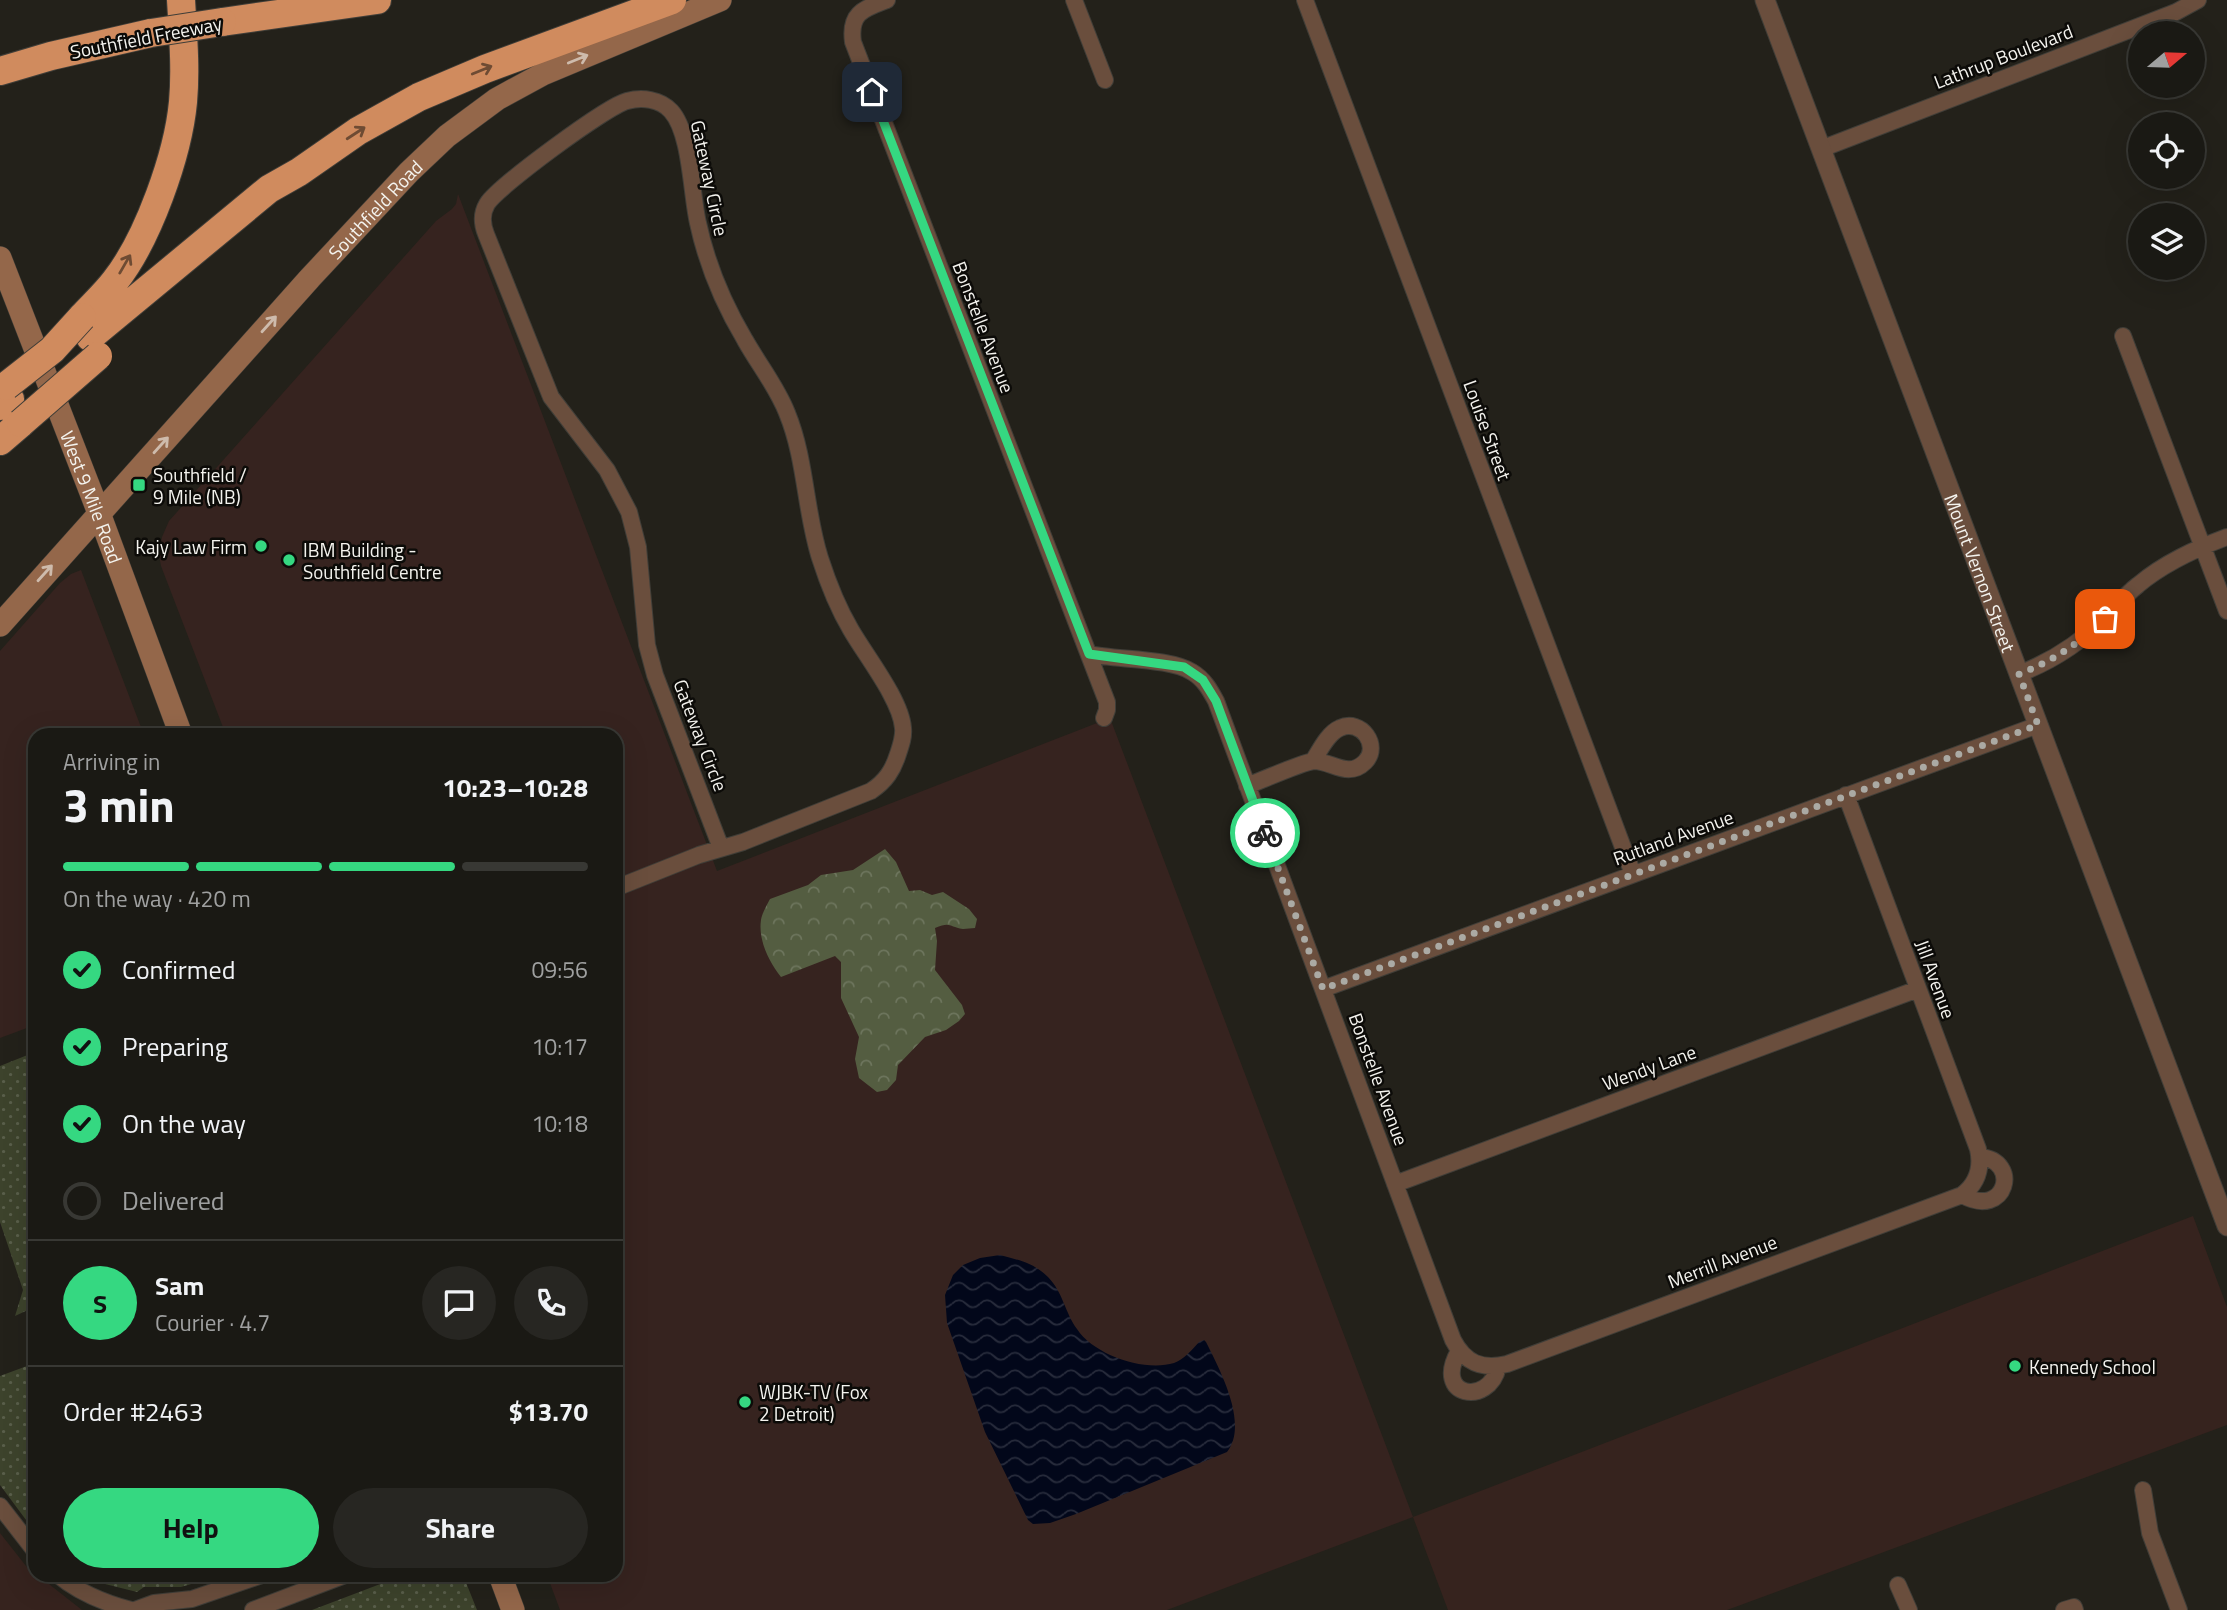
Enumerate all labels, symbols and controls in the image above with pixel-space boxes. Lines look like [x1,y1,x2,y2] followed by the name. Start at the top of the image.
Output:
[68,8,224,66] street label: Southfield Freeway
[1929,16,2077,96] street label: Lathrup Boulevard
[2128,21,2205,98] north arrow
[2128,21,2205,280] map controls
[567,52,588,65] one-way arrow
[842,62,902,122] pin
[471,63,492,76] one-way arrow
[853,73,891,111] icon: home
[2128,112,2205,189] button: locate
[684,117,736,239] street label: Gateway Circle
[345,126,365,140] one-way arrow
[321,152,429,265] street label: Southfield Road
[2128,203,2205,280] button: layers
[118,255,132,275] one-way arrow
[946,257,1022,397] street label: Bonstelle Avenue
[261,315,277,333] one-way arrow
[1456,376,1520,485] street label: Louise Street
[54,426,131,567] street label: West 9 Mile Road
[153,436,169,454] one-way arrow
[153,460,247,511] place label: Southfield / 9 Mile (NB)
[131,477,147,493] marker: Southfield / 9 Mile (NB)
[1938,489,2024,656] street label: Mount Vernon Street
[135,532,247,561] place label: Kajy Law Firm
[303,535,442,586] place label: IBM Building - Southfield Centre
[253,538,269,554] marker: Kajy Law Firm
[281,552,297,568] marker: IBM Building - Southfield Centre
[37,565,53,583] one-way arrow
[2075,589,2135,649] pin
[2086,600,2124,638] icon: bag
[666,675,736,795] street label: Gateway Circle
[63,744,160,779] text: Arriving in
[442,768,588,807] text: 10:23–10:28
[63,770,175,840] text: 3 min
[1230,798,1300,868] courier
[1609,802,1737,872] street label: Rutland Avenue
[1246,814,1284,852] icon: bike
[63,881,251,916] text: On the way · 420 m
[1908,935,1964,1023] street label: Jill Avenue
[122,950,236,989] text: Confirmed
[63,951,101,989] icon: check
[531,952,588,987] text: 09:56
[1342,1009,1416,1149] street label: Bonstelle Avenue
[122,1027,228,1066] text: Preparing
[63,1028,101,1066] icon: check
[531,1029,588,1064] text: 10:17
[1598,1037,1700,1097] street label: Wendy Lane
[122,1104,246,1143] text: On the way
[63,1105,101,1143] icon: check
[531,1106,588,1141] text: 10:18
[122,1181,225,1220] text: Delivered
[1663,1227,1781,1295] street label: Merrill Avenue
[155,1266,204,1305] text: Sam
[422,1266,496,1340] button: chat
[514,1266,588,1340] button: phone
[93,1284,107,1323] text: S
[155,1305,270,1340] text: Courier · 4.7
[2029,1352,2156,1381] place label: Kennedy School
[2007,1358,2023,1374] marker: Kennedy School
[759,1377,869,1428] place label: WJBK-TV (Fox 2 Detroit)
[63,1392,203,1431] text: Order #2463
[509,1392,588,1431] text: $13.70
[737,1394,753,1410] marker: WJBK-TV (Fox 2 Detroit)
[63,1488,319,1568] button: Help
[333,1488,588,1568] button: Share

